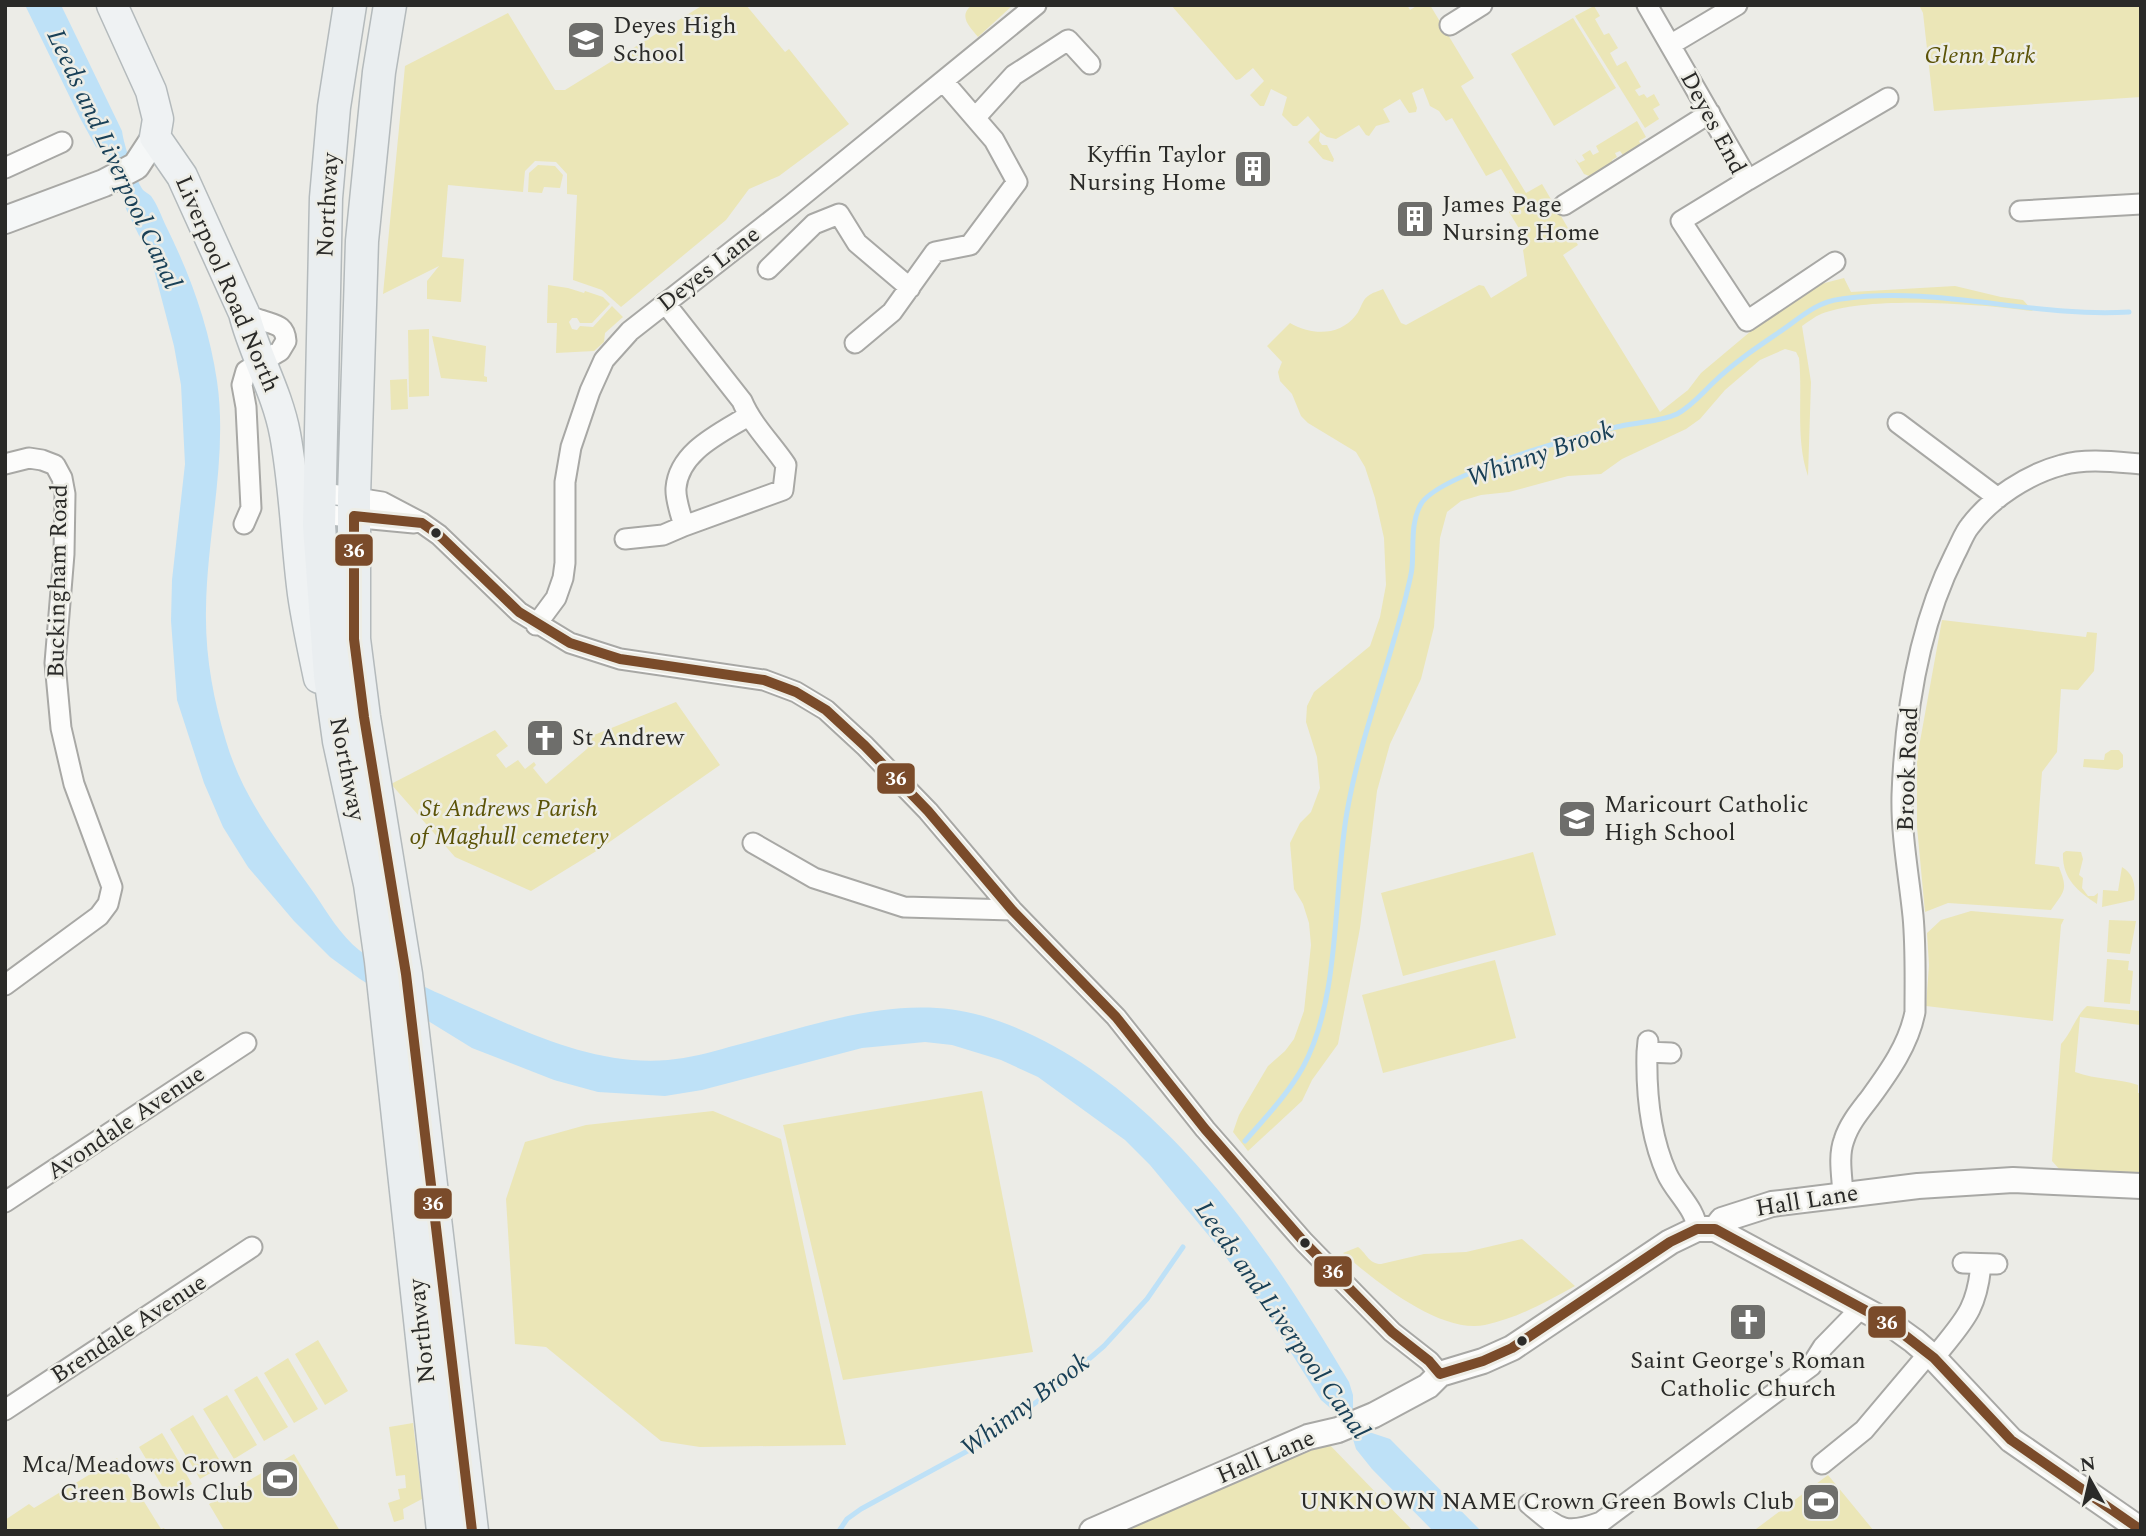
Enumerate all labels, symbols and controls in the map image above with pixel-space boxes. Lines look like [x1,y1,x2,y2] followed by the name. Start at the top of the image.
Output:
[613,8,737,72] place label: Deyes High School
[565,19,607,61] school or university icon: Deyes High School
[36,22,192,296] water label: Leeds and Liverpool Canal
[1925,38,2035,74] park label: Glenn Park
[1671,65,1755,181] street label: Deyes End
[1068,137,1226,201] place label: Kyffin Taylor Nursing Home
[1232,148,1274,190] building icon: Kyffin Taylor Nursing Home
[307,150,349,258] street label: Northway
[165,170,289,398] street label: Liverpool Road North
[1442,187,1600,251] place label: James Page Nursing Home
[1394,198,1436,240] building icon: James Page Nursing Home
[650,217,768,321] street label: Deyes Lane
[1461,410,1619,498] water label: Whinny Brook
[38,484,78,678] street label: Buckingham Road
[429,526,443,540] unlabelled marker
[334,533,374,567] line badge: 36
[343,537,365,566] text: 36
[1888,706,1928,832] street label: Brook Road
[319,714,375,825] street label: Northway
[524,717,566,759] church icon: St Andrew
[572,720,685,756] place label: St Andrew
[876,762,916,795] line badge: 36
[885,765,907,794] text: 36
[1604,787,1808,851] place label: Maricourt Catholic High School
[409,791,609,855] park label: St Andrews Parish of Maghull cemetery
[1556,798,1598,840] school or university icon: Maricourt Catholic High School
[39,1057,213,1189] street label: Avondale Avenue
[1753,1175,1861,1227] street label: Hall Lane
[413,1187,453,1220] line badge: 36
[422,1190,444,1219] text: 36
[1184,1192,1380,1448] water label: Leeds and Liverpool Canal
[1298,1236,1312,1250] unlabelled marker
[1313,1255,1353,1288] line badge: 36
[1322,1258,1344,1287] text: 36
[44,1265,214,1393] street label: Brendale Avenue
[398,1275,445,1385] street label: Northway
[1727,1301,1769,1343] church icon: Saint George's Roman Catholic Church
[1867,1305,1907,1339] line badge: 36
[1876,1309,1898,1338] text: 36
[1515,1334,1529,1348] unlabelled marker
[952,1343,1098,1467] water label: Whinny Brook
[1630,1343,1866,1407] place label: Saint George's Roman Catholic Church
[1211,1420,1321,1494] street label: Hall Lane
[2055,1445,2125,1515] north arrow
[21,1447,253,1511] place label: Mca/Meadows Crown Green Bowls Club
[2078,1449,2098,1480] text: N
[259,1458,301,1500] sports icon: Mca/Meadows Crown Green Bowls Club
[1800,1481,1842,1523] sports icon: UNKNOWN NAME Crown Green Bowls Club
[1300,1484,1794,1520] place label: UNKNOWN NAME Crown Green Bowls Club

